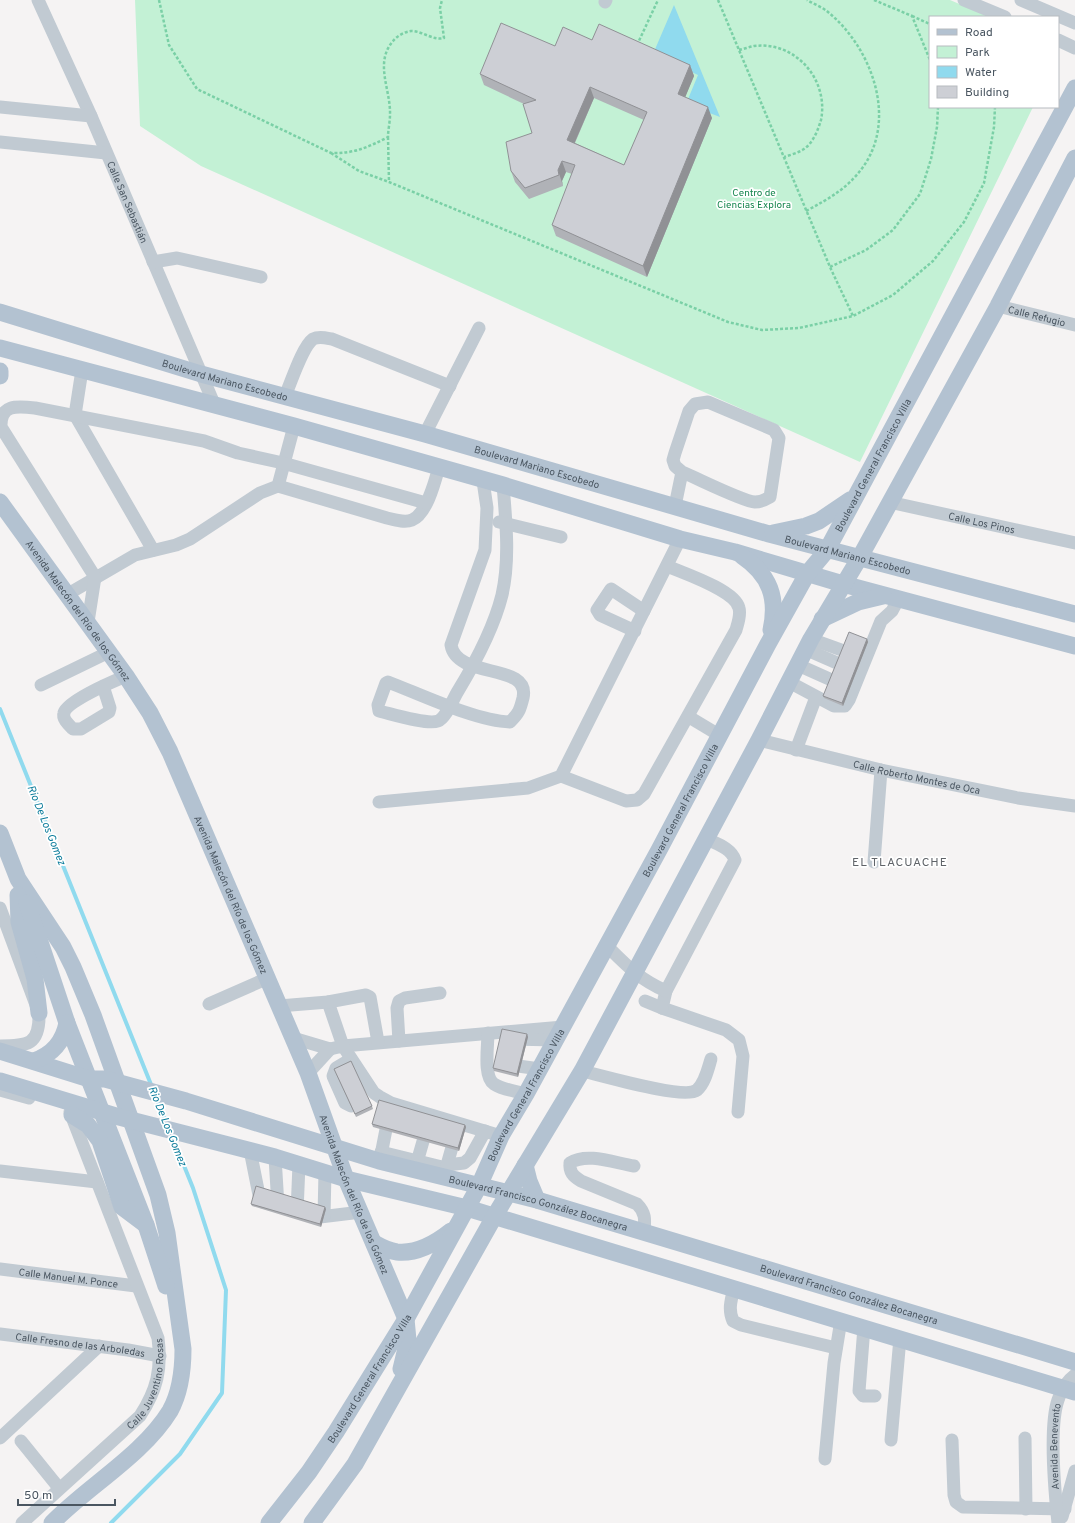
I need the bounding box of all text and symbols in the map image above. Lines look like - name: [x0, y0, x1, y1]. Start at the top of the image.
- legend: [929, 16, 1059, 108]
- text: Road: [965, 25, 993, 41]
- text: Park: [965, 45, 990, 61]
- text: Water: [965, 65, 997, 81]
- text: Building: [965, 85, 1009, 101]
- street label: Calle San Sebastián: [103, 160, 150, 246]
- park label: Centro de Ciencias Explora: [717, 187, 791, 212]
- street label: Calle Refugio: [1006, 304, 1067, 330]
- street label: Boulevard Mariano Escobedo: [160, 357, 289, 405]
- street label: Boulevard General Francisco Villa: [833, 397, 915, 535]
- street label: Boulevard Mariano Escobedo: [472, 444, 601, 493]
- street label: Calle Los Pinos: [947, 510, 1016, 538]
- street label: Boulevard Mariano Escobedo: [783, 533, 912, 579]
- street label: Avenida Malecón del Río de los Gómez: [22, 538, 133, 684]
- street label: Boulevard General Francisco Villa: [640, 742, 722, 880]
- street label: Calle Roberto Montes de Oca: [851, 758, 981, 798]
- water label: Rio De Los Gomez: [24, 783, 69, 868]
- street label: Avenida Malecón del Río de los Gómez: [190, 814, 270, 976]
- district label: EL TLACUACHE: [852, 855, 948, 871]
- street label: Boulevard General Francisco Villa: [486, 1027, 568, 1164]
- water label: Rio De Los Gomez: [145, 1084, 190, 1169]
- street label: Avenida Malecón del Río de los Gómez: [315, 1113, 391, 1277]
- street label: Boulevard Francisco González Bocanegra: [447, 1173, 629, 1235]
- street label: Boulevard Francisco González Bocanegra: [758, 1263, 939, 1328]
- street label: Calle Manuel M. Ponce: [18, 1266, 119, 1292]
- street label: Boulevard General Francisco Villa: [325, 1312, 415, 1446]
- street label: Calle Fresno de las Arboledas: [15, 1331, 146, 1361]
- street label: Calle Juventino Rosas: [124, 1337, 167, 1433]
- street label: Avenida Benevento: [1048, 1402, 1065, 1490]
- scale bar: [18, 1481, 115, 1507]
- text: 50 m: [24, 1488, 52, 1504]

